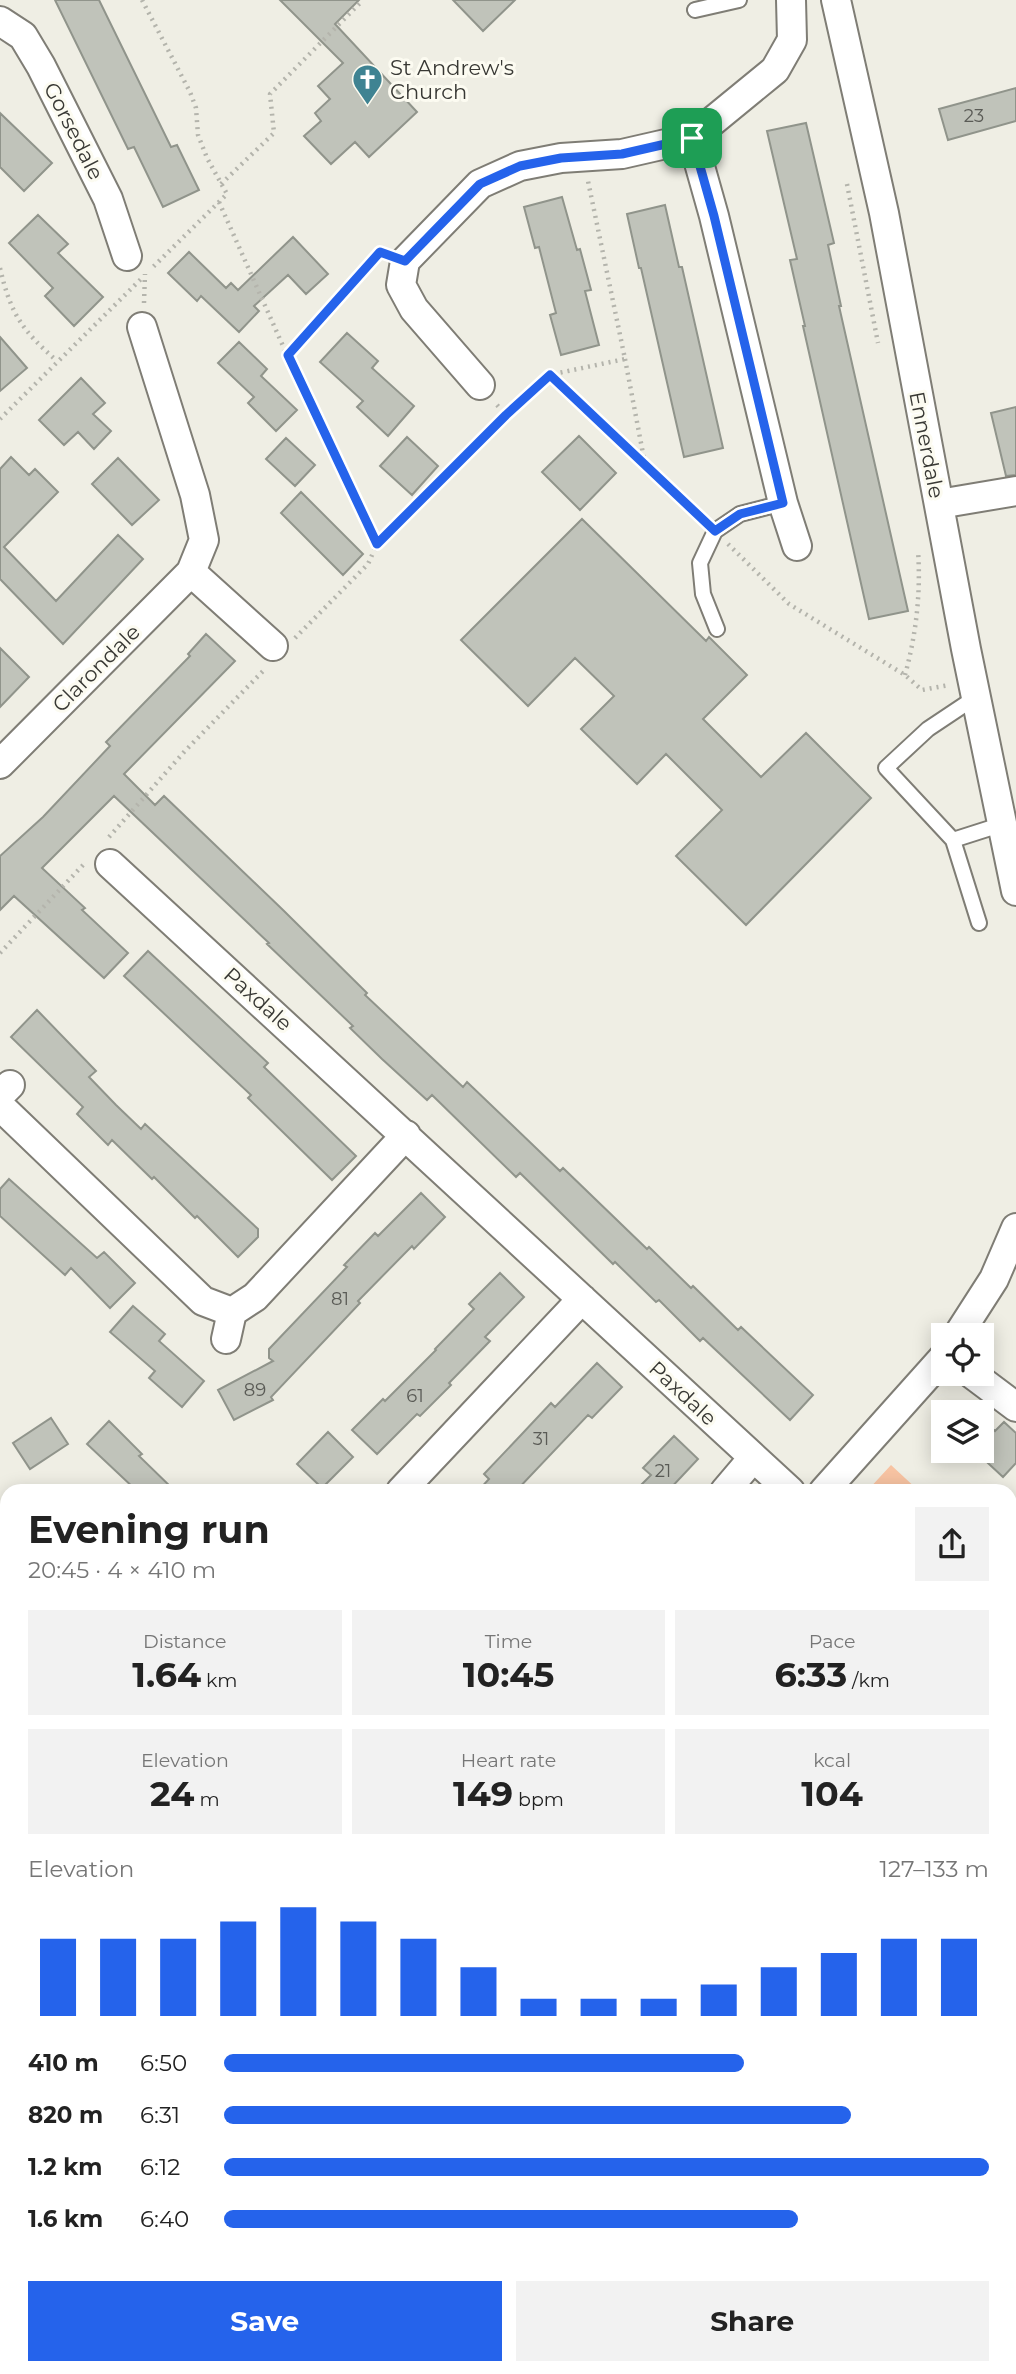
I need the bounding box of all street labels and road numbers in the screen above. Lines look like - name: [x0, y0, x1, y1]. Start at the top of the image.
- street label: Gorsedale: [39, 78, 109, 184]
- street label: Ennerdale: [904, 389, 950, 501]
- street label: Clarondale: [47, 619, 145, 717]
- street label: Paxdale: [219, 962, 297, 1036]
- street label: Paxdale: [644, 1356, 722, 1430]

